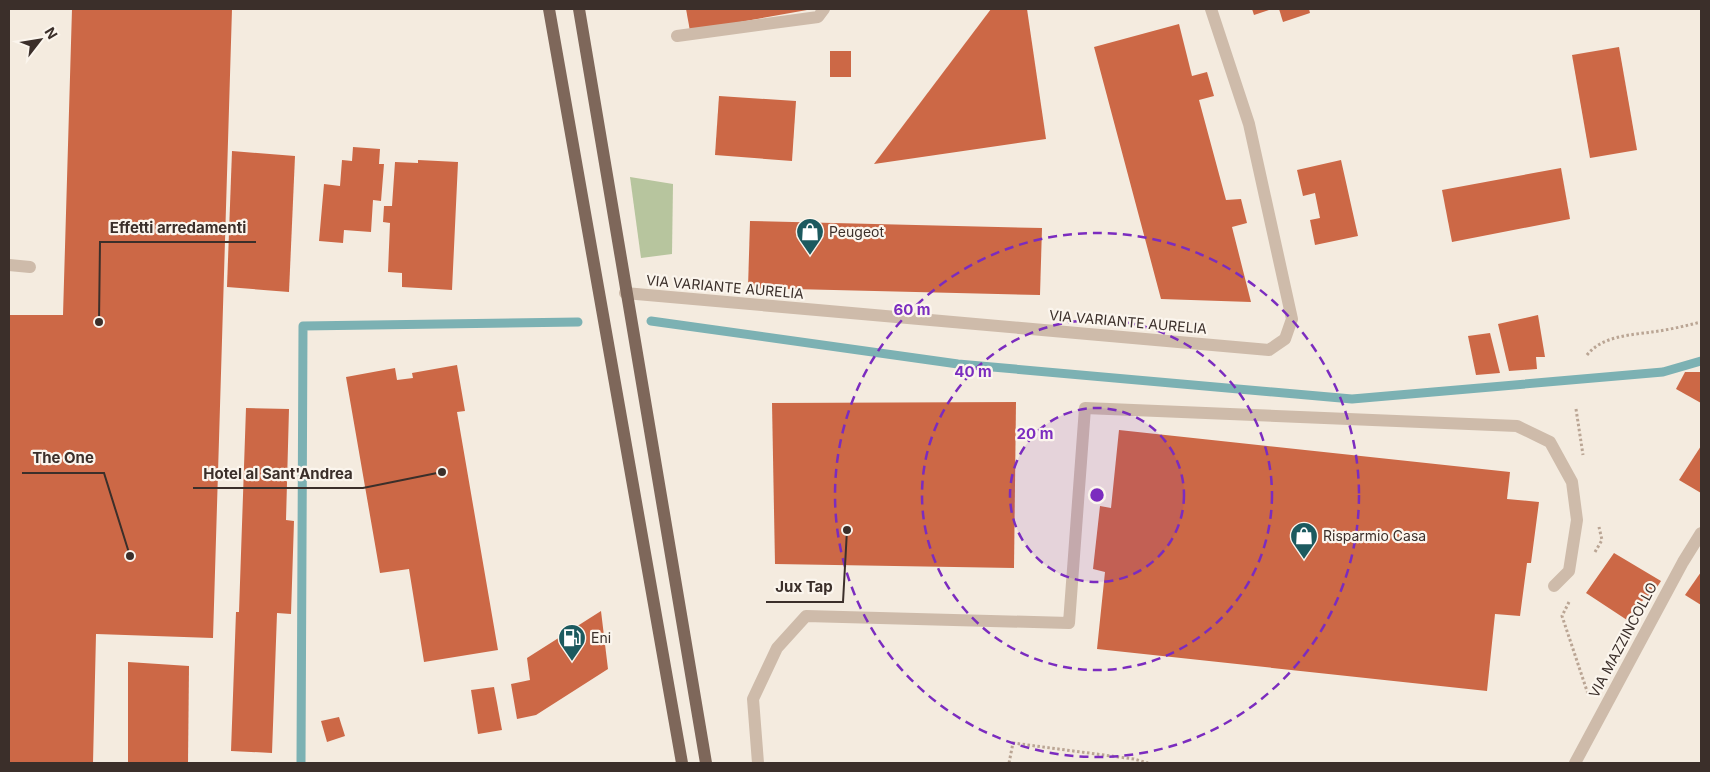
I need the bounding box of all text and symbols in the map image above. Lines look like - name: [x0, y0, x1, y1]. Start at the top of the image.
- north arrow: [15, 15, 65, 65]
- text: N: [42, 24, 62, 42]
- callout: Effetti arredamenti: [100, 212, 256, 242]
- shop icon: Peugeot: [795, 217, 825, 256]
- text: Effetti arredamenti: [110, 218, 246, 237]
- place label: Peugeot: [829, 223, 884, 240]
- street label: VIA VARIANTE AURELIA: [645, 271, 805, 302]
- text: 60 m: [893, 300, 931, 319]
- street label: VIA VARIANTE AURELIA: [1048, 306, 1208, 337]
- text: 40 m: [954, 362, 992, 381]
- text: 20 m: [1017, 424, 1053, 443]
- callout: The One: [22, 443, 104, 473]
- text: The One: [32, 448, 94, 467]
- callout: Hotel al Sant'Andrea: [193, 458, 363, 488]
- text: Hotel al Sant'Andrea: [203, 464, 353, 483]
- centre of rings: [1088, 486, 1106, 504]
- shop icon: Risparmio Casa: [1289, 521, 1319, 560]
- place label: Risparmio Casa: [1323, 527, 1426, 544]
- callout: Jux Tap: [766, 572, 843, 602]
- text: Jux Tap: [775, 577, 833, 596]
- street label: VIA MAZZINCOLLO: [1585, 579, 1660, 700]
- fuel station icon: Eni: [557, 623, 587, 662]
- place label: Eni: [591, 629, 611, 646]

